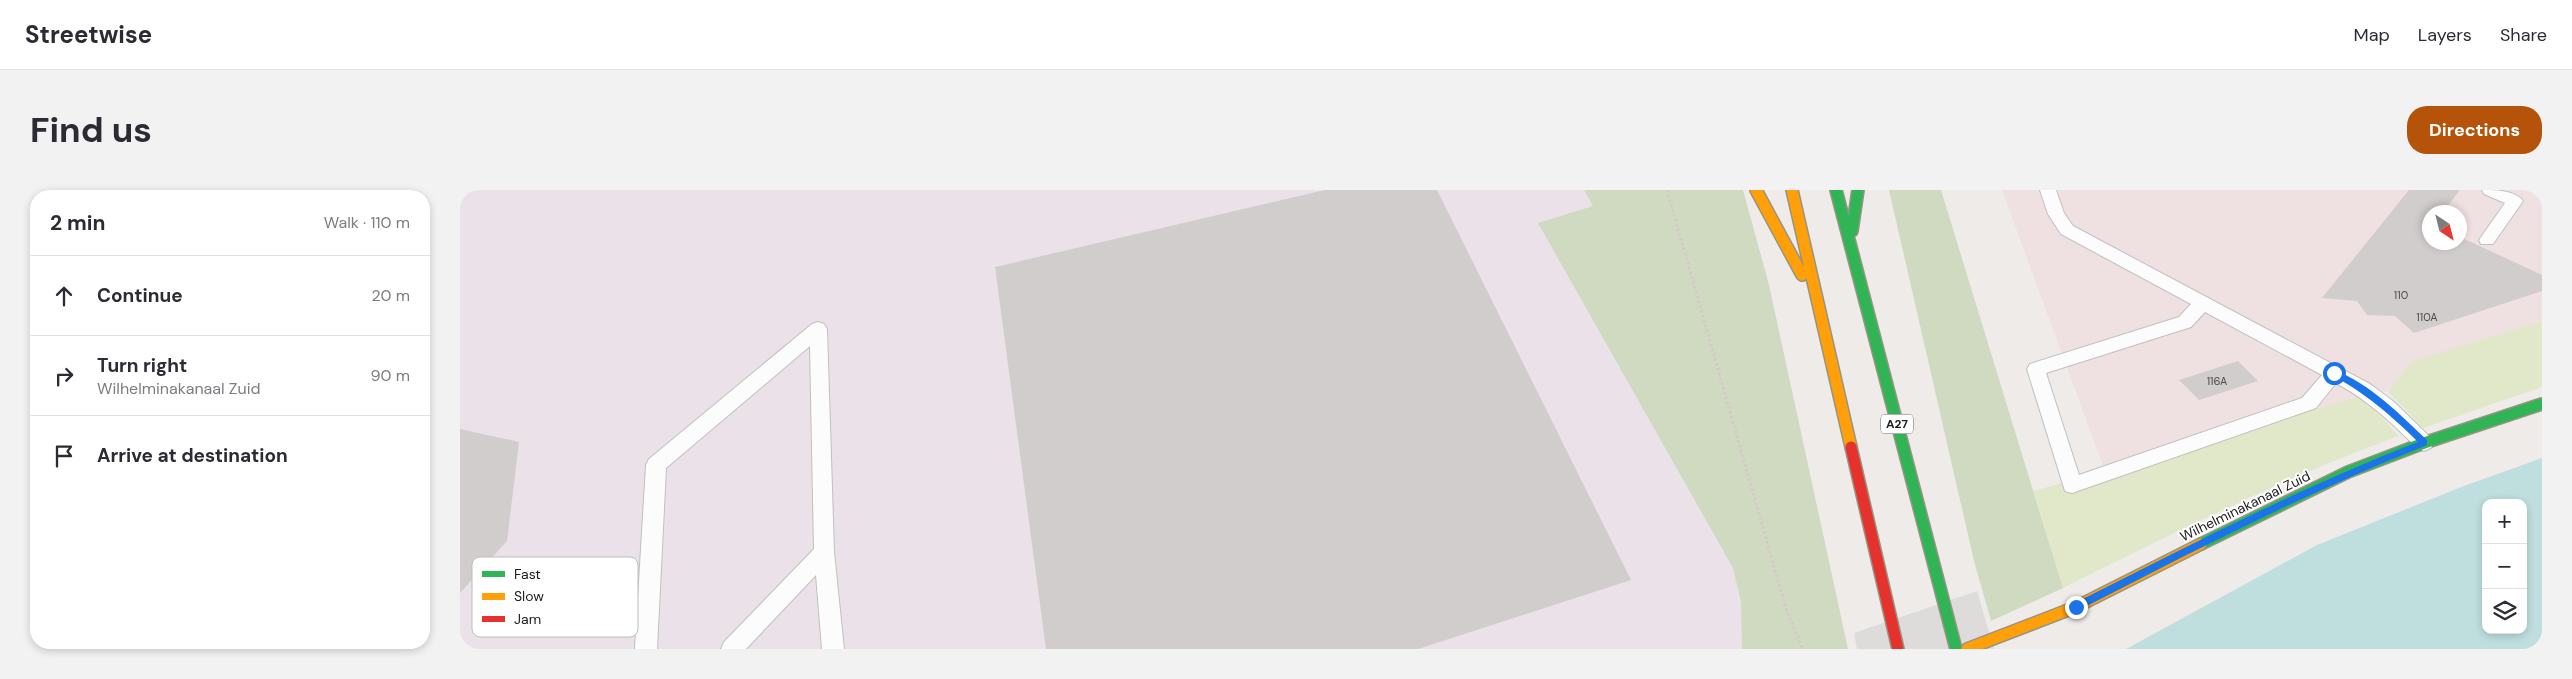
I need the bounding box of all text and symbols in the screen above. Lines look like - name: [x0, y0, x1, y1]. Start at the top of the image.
- text: Streetwise: [25, 19, 152, 50]
- text: Map: [2354, 23, 2390, 47]
- text: Layers: [2418, 23, 2472, 47]
- text: Share: [2500, 23, 2547, 47]
- button: Directions: [2407, 106, 2542, 154]
- text: Find us: [30, 107, 152, 153]
- north arrow: [2422, 205, 2467, 250]
- text: 2 min: [50, 209, 106, 237]
- text: Walk · 110 m: [324, 212, 410, 233]
- icon: ahead: [50, 282, 78, 310]
- text: Continue: [97, 283, 183, 308]
- text: 20 m: [371, 285, 410, 306]
- house number: 110: [2394, 288, 2408, 302]
- house number: 110A: [2416, 310, 2438, 324]
- text: Turn right: [97, 353, 187, 378]
- icon: right: [50, 362, 78, 390]
- route start: [2323, 362, 2346, 385]
- text: 90 m: [370, 365, 410, 386]
- house number: 116A: [2207, 374, 2227, 388]
- text: Wilhelminakanaal Zuid: [97, 378, 261, 399]
- road number: A27: [1881, 414, 1913, 433]
- icon: arrive: [50, 442, 78, 470]
- text: Arrive at destination: [97, 443, 288, 468]
- street label: Wilhelminakanaal Zuid: [2177, 467, 2313, 545]
- map controls: [2482, 499, 2527, 634]
- button: +: [2482, 499, 2527, 544]
- button: −: [2482, 544, 2527, 589]
- legend: [472, 557, 638, 637]
- text: Fast: [514, 565, 541, 583]
- text: Slow: [514, 587, 544, 605]
- button: layers: [2482, 589, 2527, 634]
- route end: [2065, 596, 2088, 619]
- text: Jam: [514, 610, 541, 628]

